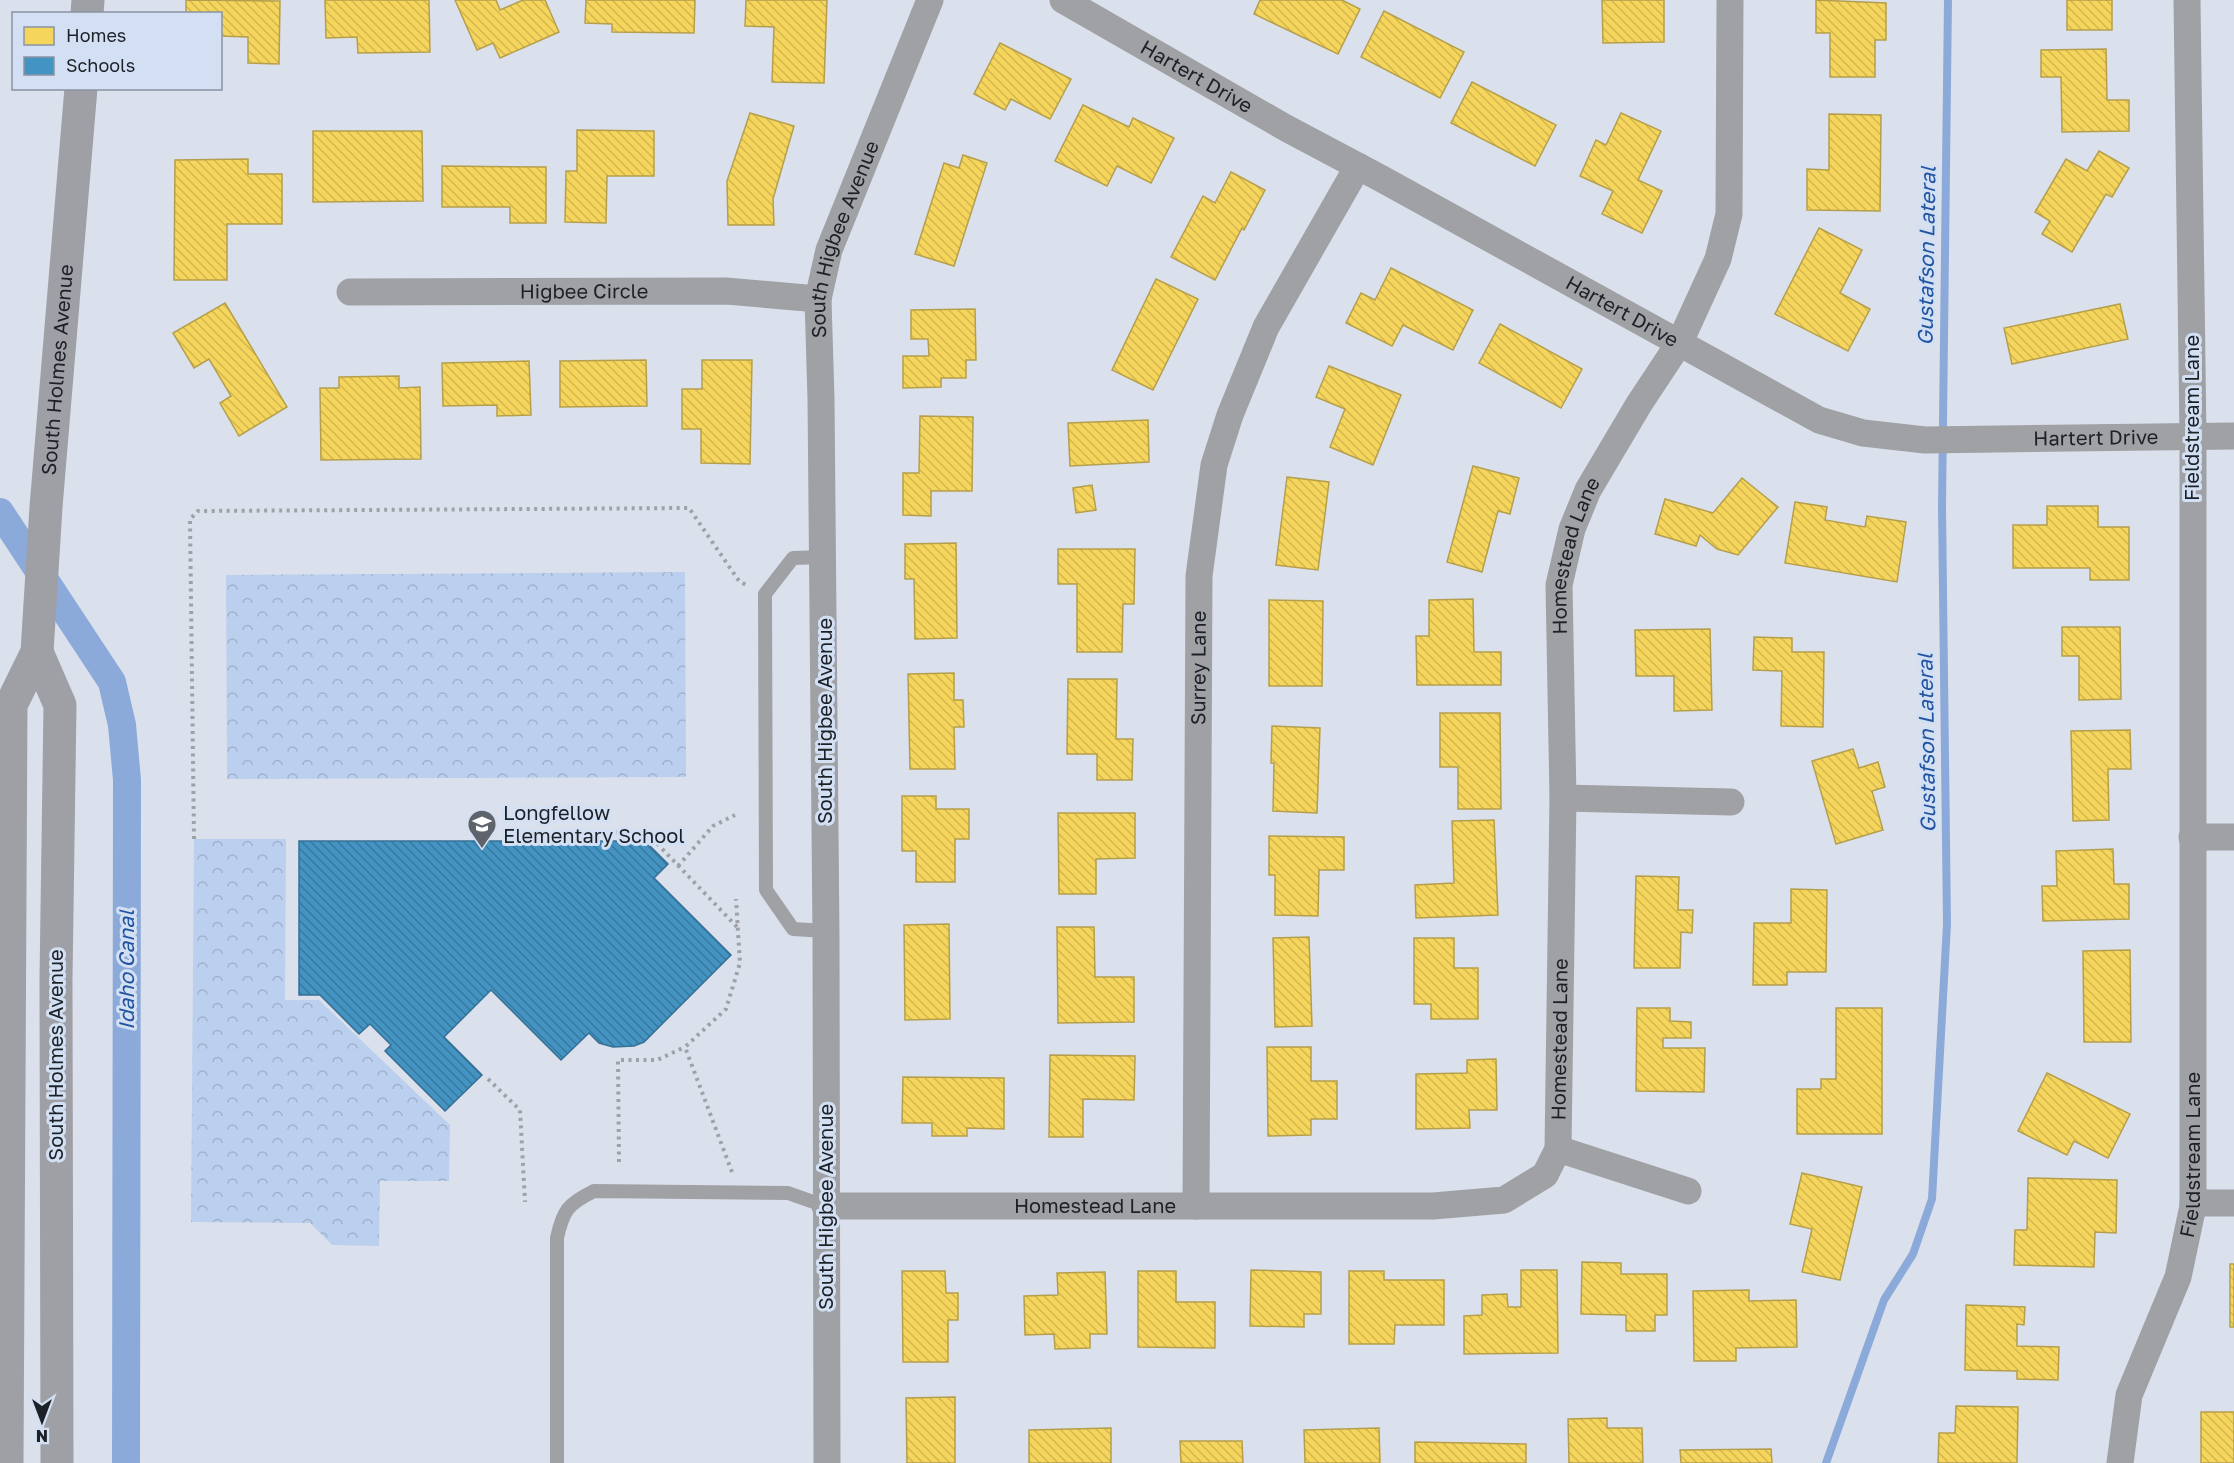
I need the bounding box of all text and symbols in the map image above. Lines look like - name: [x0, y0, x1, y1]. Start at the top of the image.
- legend: [12, 12, 222, 90]
- text: Homes: [66, 24, 126, 46]
- street label: Hartert Drive: [1137, 34, 1257, 117]
- text: Schools: [66, 54, 135, 76]
- street label: South Higbee Avenue: [805, 137, 883, 339]
- water label: Gustafson Lateral: [1911, 165, 1941, 346]
- street label: South Holmes Avenue: [36, 263, 77, 476]
- street label: Hartert Drive: [1562, 270, 1683, 351]
- street label: Higbee Circle: [520, 278, 648, 303]
- street label: Fieldstream Lane: [2179, 335, 2203, 501]
- street label: Hartert Drive: [2033, 424, 2159, 450]
- street label: Homestead Lane: [1545, 472, 1604, 635]
- street label: Surrey Lane: [1185, 611, 1210, 725]
- street label: South Higbee Avenue: [812, 618, 836, 824]
- water label: Gustafson Lateral: [1911, 652, 1941, 833]
- place label: Longfellow Elementary School: [503, 800, 685, 847]
- school or university icon: Longfellow Elementary School: [466, 808, 498, 850]
- water label: Idaho Canal: [113, 909, 139, 1030]
- street label: South Holmes Avenue: [43, 949, 67, 1161]
- street label: Homestead Lane: [1545, 958, 1572, 1121]
- street label: Fieldstream Lane: [2174, 1072, 2204, 1240]
- street label: South Higbee Avenue: [813, 1104, 837, 1310]
- street label: Homestead Lane: [1014, 1193, 1176, 1217]
- north arrow: [12, 1391, 72, 1451]
- text: N: [36, 1426, 48, 1446]

